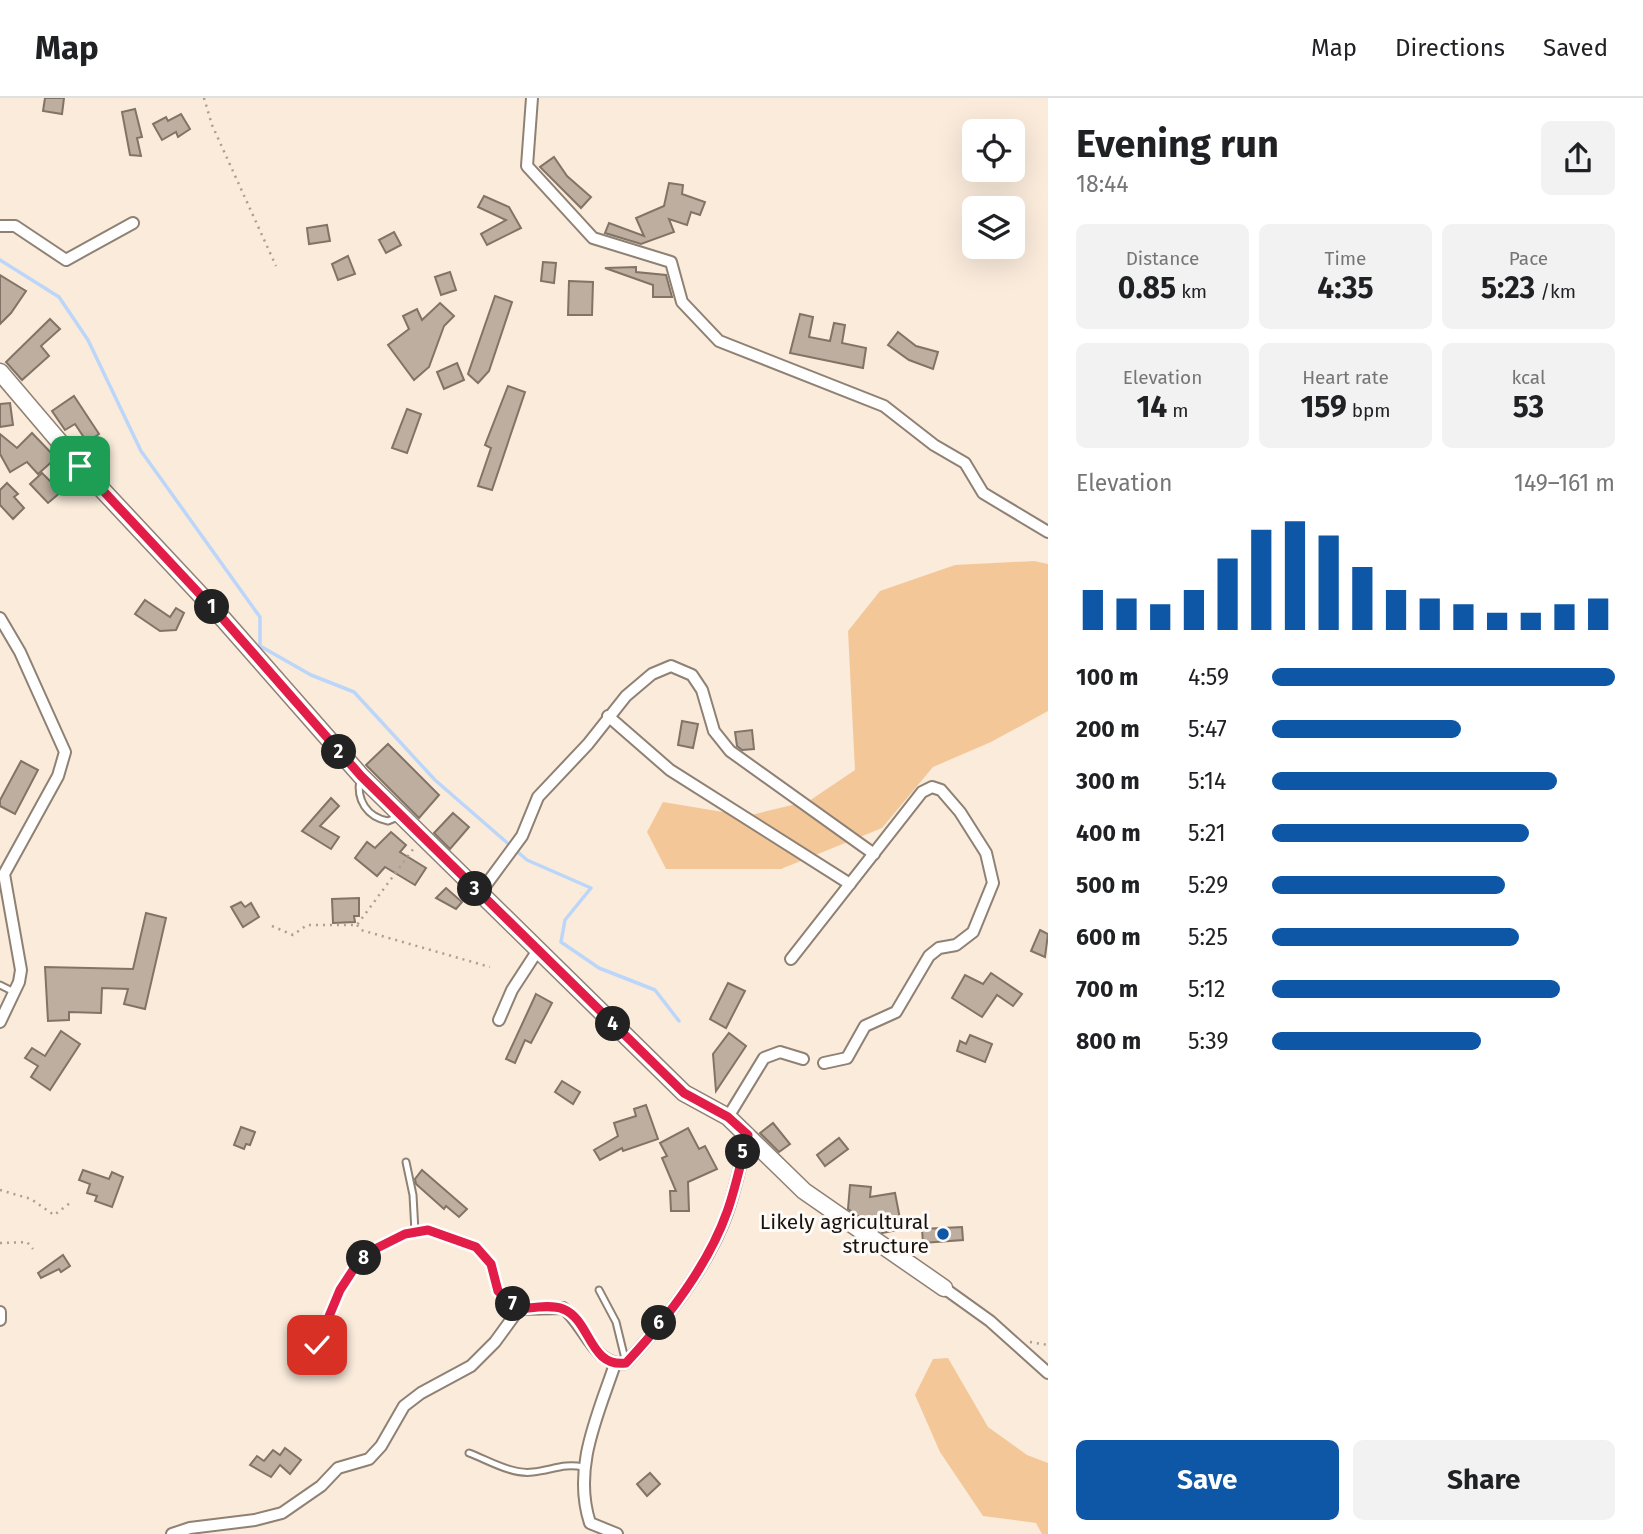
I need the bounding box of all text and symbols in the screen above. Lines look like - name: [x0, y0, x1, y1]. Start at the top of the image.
- text: Map: [35, 28, 99, 68]
- text: Map: [1311, 34, 1357, 62]
- text: Directions: [1395, 34, 1505, 62]
- text: Saved: [1543, 34, 1608, 62]
- map controls: [962, 119, 1025, 259]
- button: locate: [962, 119, 1025, 182]
- text: Evening run: [1076, 121, 1279, 167]
- button: share: [1541, 121, 1615, 195]
- text: 18:44: [1076, 170, 1129, 198]
- button: layers: [962, 196, 1025, 259]
- text: Distance: [1126, 247, 1199, 270]
- text: Time: [1325, 247, 1366, 270]
- text: Pace: [1509, 247, 1548, 270]
- text: 0.85: [1118, 270, 1176, 306]
- text: 4:35: [1317, 270, 1374, 306]
- text: 5:23: [1481, 270, 1535, 306]
- text: km: [1176, 280, 1207, 303]
- text: /km: [1535, 280, 1576, 303]
- text: Elevation: [1123, 366, 1202, 389]
- text: Heart rate: [1302, 366, 1389, 389]
- text: kcal: [1511, 366, 1546, 389]
- text: 14: [1136, 389, 1167, 425]
- text: 159: [1300, 389, 1347, 425]
- text: 53: [1513, 389, 1544, 425]
- text: m: [1167, 399, 1189, 422]
- text: bpm: [1347, 399, 1391, 422]
- pin: [50, 436, 110, 496]
- icon: arrive: [61, 447, 99, 485]
- text: Elevation: [1076, 469, 1172, 497]
- text: 149–161 m: [1514, 469, 1615, 497]
- pin: 1: [194, 589, 230, 624]
- text: 1: [207, 595, 216, 618]
- text: 100 m: [1076, 663, 1138, 691]
- text: 4:59: [1188, 663, 1229, 691]
- text: 200 m: [1076, 715, 1140, 743]
- text: 5:47: [1188, 715, 1227, 743]
- pin: 2: [322, 734, 356, 770]
- text: 2: [334, 740, 343, 763]
- text: 300 m: [1076, 767, 1140, 795]
- text: 5:14: [1188, 767, 1226, 795]
- text: 400 m: [1076, 819, 1141, 847]
- text: 5:21: [1188, 819, 1226, 847]
- text: 500 m: [1076, 871, 1140, 899]
- text: 5:29: [1188, 871, 1228, 899]
- pin: 3: [458, 872, 492, 906]
- text: 3: [470, 877, 479, 900]
- text: 600 m: [1076, 923, 1141, 951]
- text: 5:25: [1188, 923, 1228, 951]
- text: 700 m: [1076, 975, 1138, 1003]
- text: 5:12: [1188, 975, 1225, 1003]
- pin: 4: [596, 1006, 630, 1042]
- text: 4: [607, 1012, 618, 1035]
- text: 800 m: [1076, 1027, 1141, 1055]
- text: 5:39: [1188, 1027, 1229, 1055]
- pin: 5: [726, 1134, 760, 1170]
- text: 5: [737, 1140, 748, 1163]
- place label: Likely agricultural structure: [760, 1209, 929, 1259]
- marker: Likely agricultural structure: [935, 1226, 951, 1242]
- pin: 8: [346, 1240, 382, 1276]
- text: 8: [358, 1246, 369, 1269]
- pin: 7: [496, 1286, 530, 1322]
- text: 7: [508, 1292, 517, 1315]
- pin: 6: [642, 1306, 676, 1340]
- text: 6: [653, 1311, 664, 1334]
- pin: [287, 1315, 347, 1375]
- icon: check: [298, 1326, 336, 1364]
- button: Save: [1076, 1440, 1339, 1520]
- button: Share: [1353, 1440, 1615, 1520]

